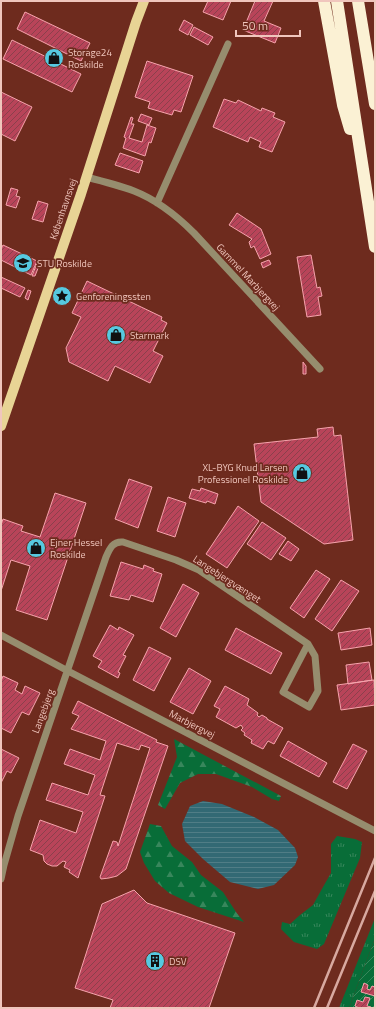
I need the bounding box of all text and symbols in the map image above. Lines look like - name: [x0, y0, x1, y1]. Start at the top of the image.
- scale bar: [236, 12, 300, 38]
- text: 50 m: [242, 16, 268, 35]
- place label: Storage24 Roskilde: [68, 45, 112, 72]
- shop icon: Storage24 Roskilde: [43, 47, 65, 69]
- street label: Københavnsvej: [46, 177, 80, 241]
- street label: Gammel Marbjergvej: [213, 240, 283, 314]
- school or university icon: STU Roskilde: [12, 252, 34, 274]
- place label: STU Roskilde: [37, 256, 92, 271]
- place icon: Genforeningssten: [51, 285, 73, 307]
- place label: Genforeningssten: [76, 289, 151, 304]
- shop icon: Starmark: [105, 324, 127, 346]
- place label: Starmark: [130, 328, 169, 343]
- place label: XL-BYG Knud Larsen Professionel Roskilde: [198, 460, 288, 487]
- shop icon: XL-BYG Knud Larsen Professionel Roskilde: [291, 462, 313, 484]
- place label: Ejner Hessel Roskilde: [50, 535, 102, 562]
- shop icon: Ejner Hessel Roskilde: [25, 537, 47, 559]
- street label: Langebjergvænget: [190, 551, 264, 607]
- street label: Langebjerg: [28, 687, 58, 735]
- street label: Marbjergvej: [166, 706, 218, 742]
- building icon: DSV: [144, 950, 166, 972]
- place label: DSV: [169, 954, 187, 969]

